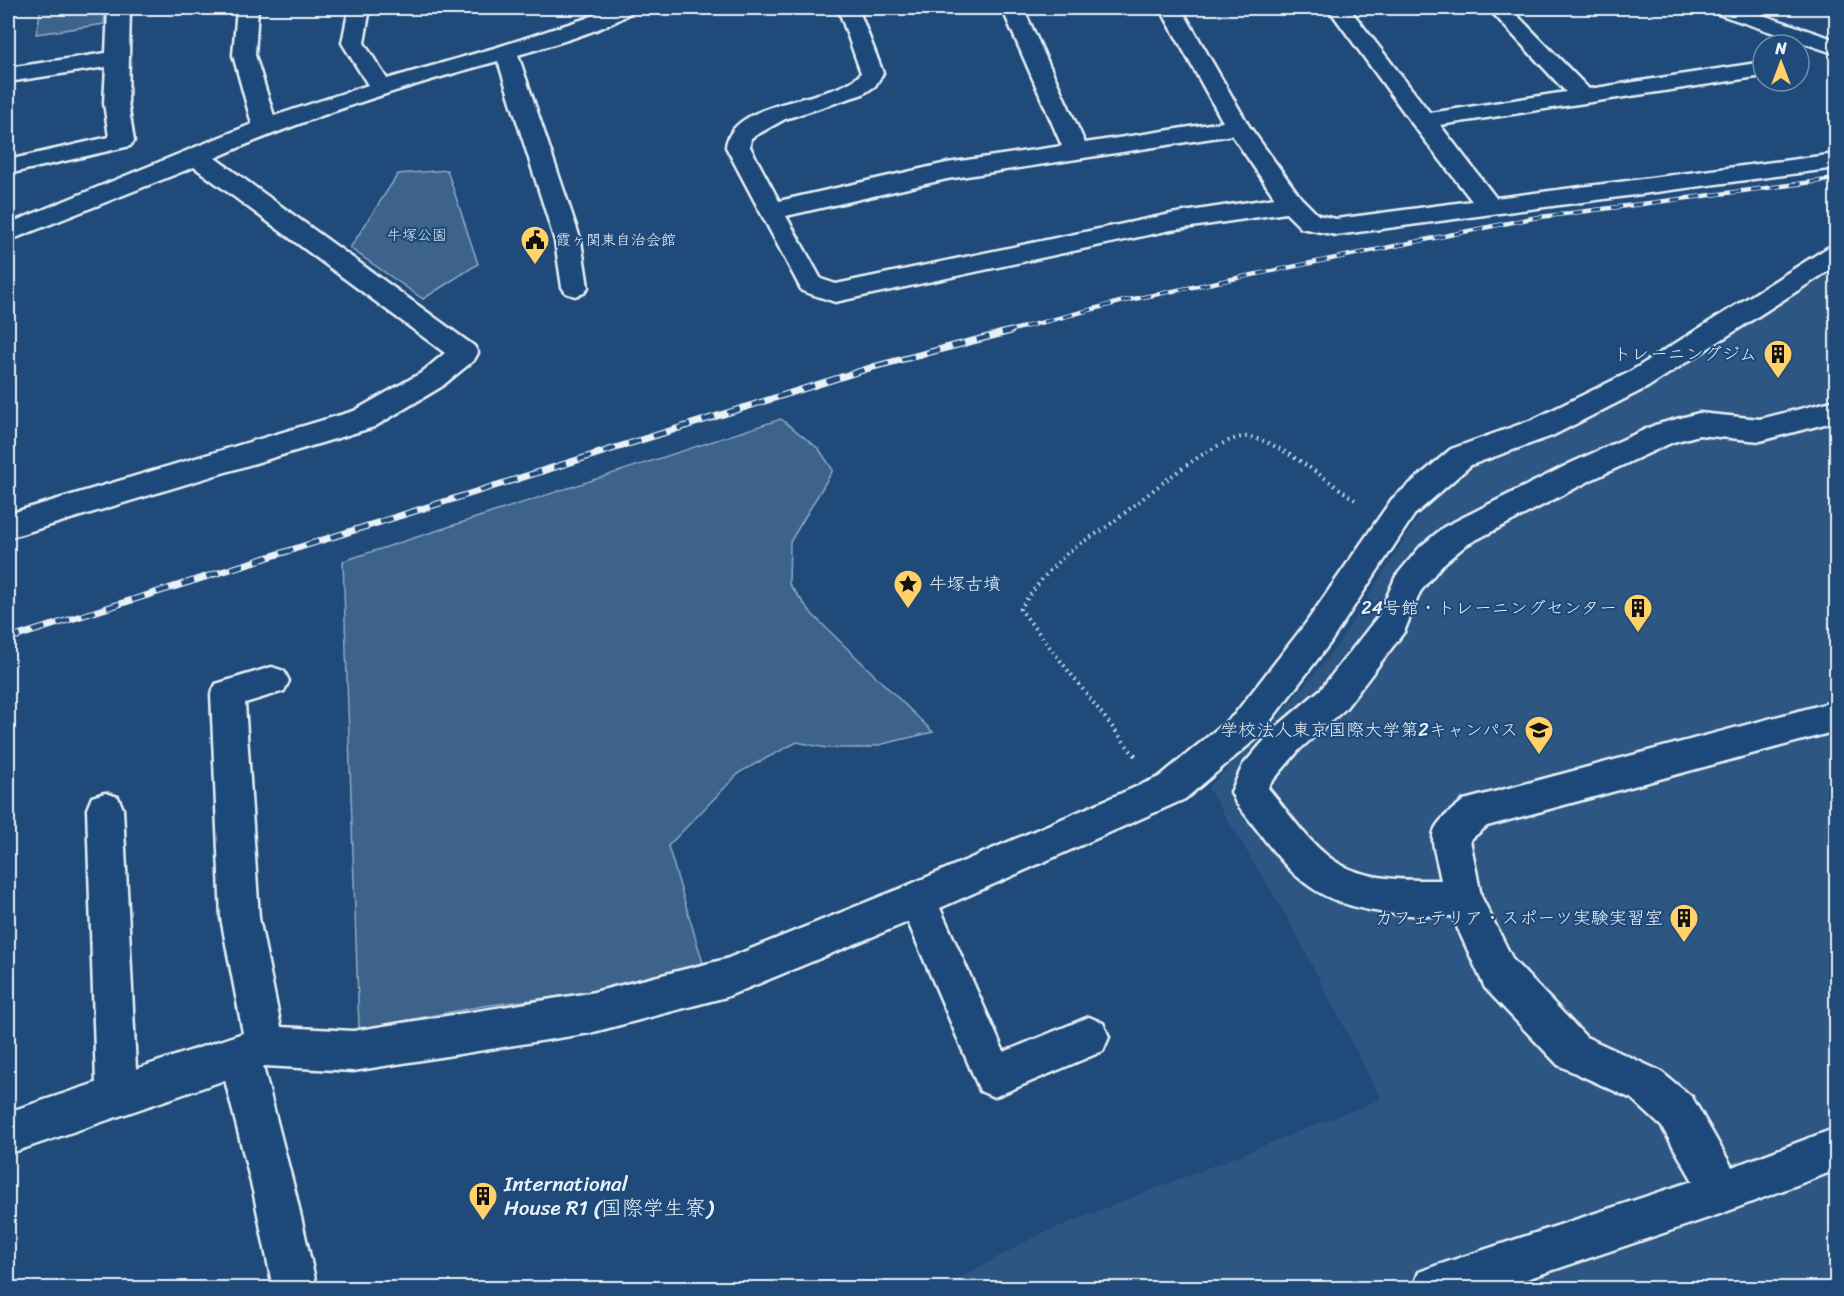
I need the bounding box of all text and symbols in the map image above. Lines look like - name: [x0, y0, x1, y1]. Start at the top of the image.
- north arrow: [1751, 33, 1811, 93]
- text: N: [1774, 34, 1787, 63]
- park label: 牛塚公園: [387, 222, 447, 248]
- public building icon: 霞ヶ関東自治会館: [519, 224, 551, 266]
- place label: 霞ヶ関東自治会館: [556, 227, 676, 253]
- place label: トレーニングジム: [1613, 338, 1757, 370]
- building icon: トレーニングジム: [1762, 338, 1794, 380]
- place icon: 牛塚古墳: [892, 568, 924, 610]
- place label: 牛塚古墳: [929, 568, 1001, 600]
- place label: 24号館・トレーニングセンター: [1361, 592, 1617, 624]
- building icon: 24号館・トレーニングセンター: [1622, 592, 1654, 634]
- place label: 学校法人東京国際大学第2キャンパス: [1220, 714, 1518, 746]
- school or university icon: 学校法人東京国際大学第2キャンパス: [1523, 714, 1555, 756]
- place label: カフェテリア・スポーツ実験実習室: [1375, 902, 1663, 934]
- building icon: カフェテリア・スポーツ実験実習室: [1668, 902, 1700, 944]
- place label: International House R1 (国際学生寮): [503, 1165, 715, 1227]
- building icon: International House R1 (国際学生寮): [467, 1180, 499, 1222]

